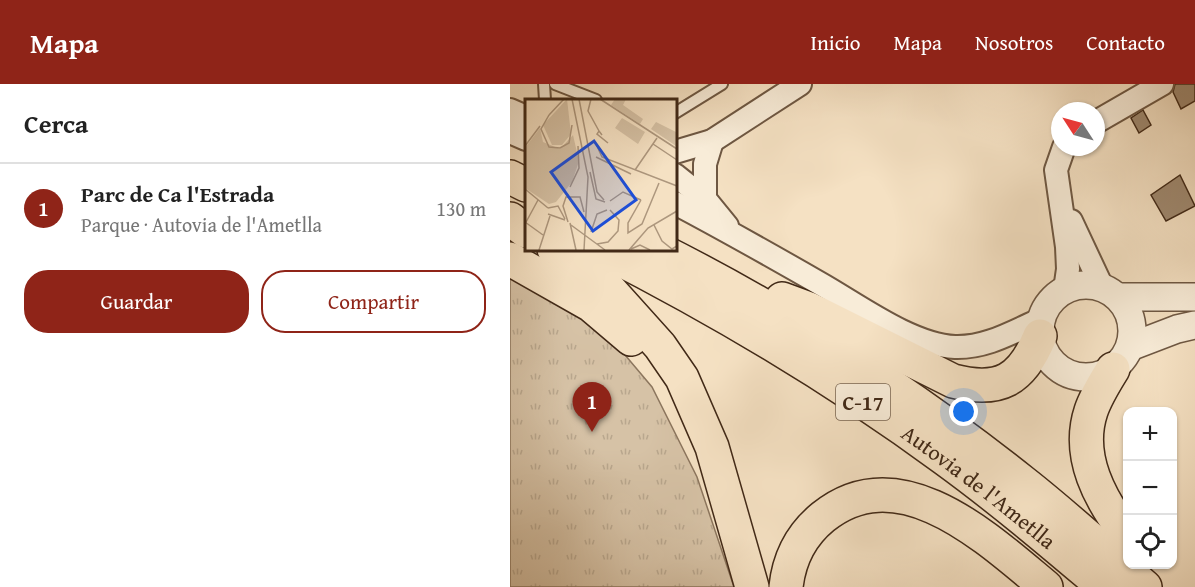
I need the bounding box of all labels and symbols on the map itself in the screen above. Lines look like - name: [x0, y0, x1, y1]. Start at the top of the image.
- inset map: [525, 99, 676, 250]
- north arrow: [1051, 102, 1105, 156]
- pin: 1: [572, 382, 611, 432]
- road number: C-17: [836, 384, 890, 420]
- your location: [949, 397, 978, 426]
- street label: Autovia de l'Ametlla: [895, 417, 1064, 557]

